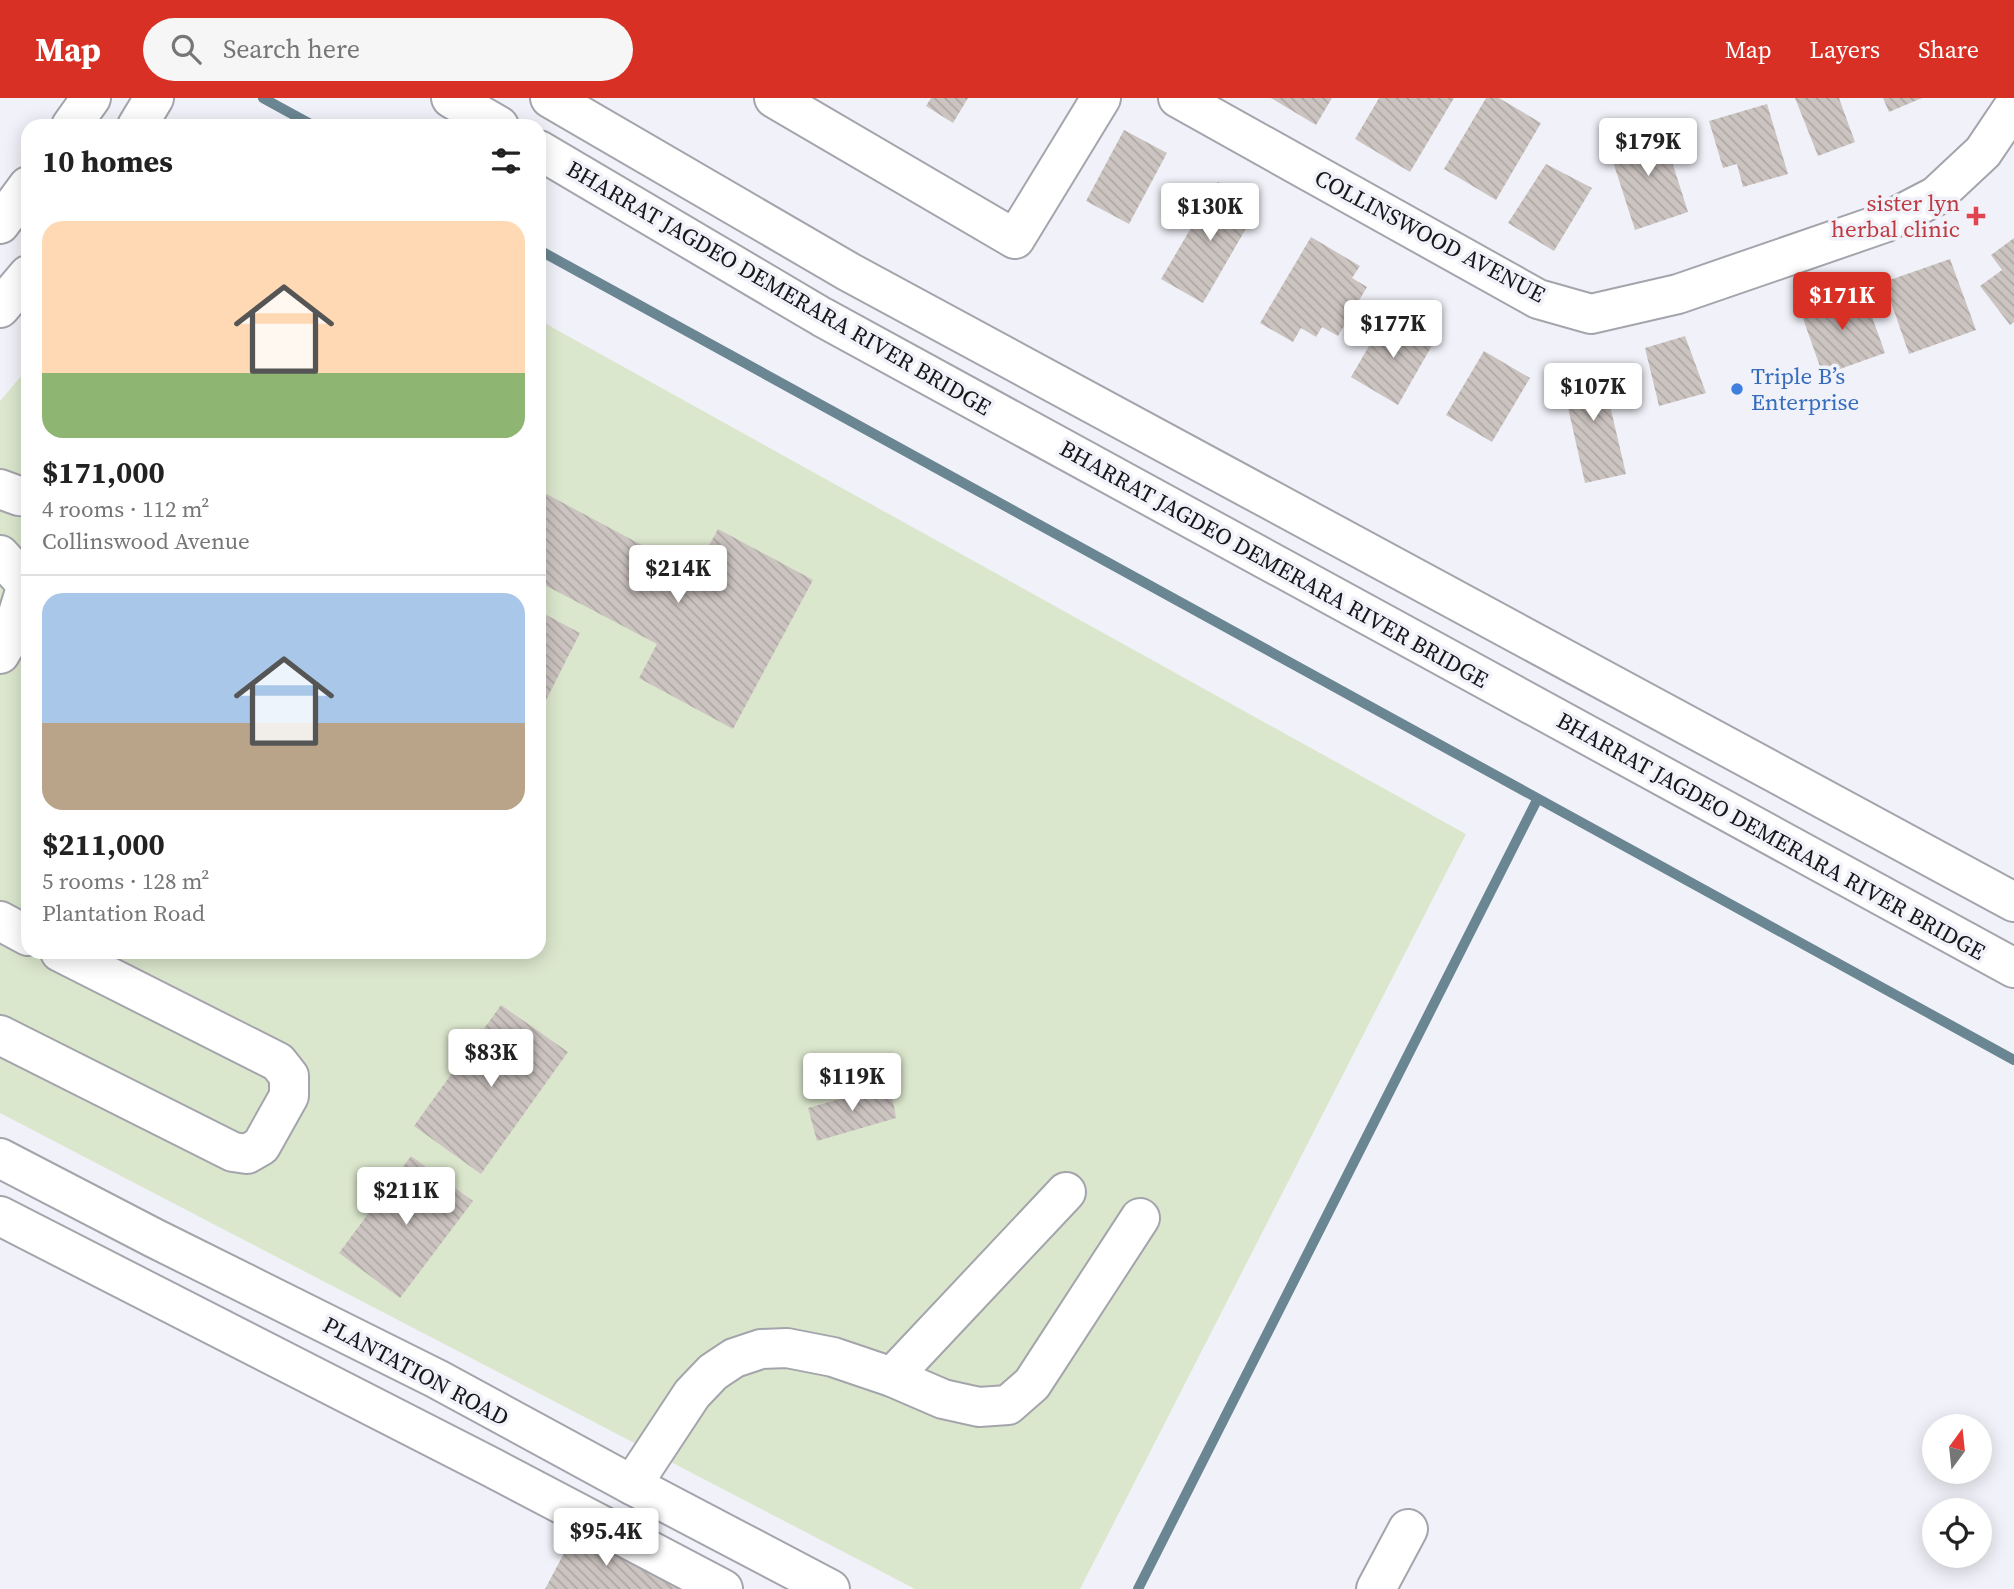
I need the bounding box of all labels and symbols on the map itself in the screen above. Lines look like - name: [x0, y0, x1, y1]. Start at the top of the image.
- pin: $179K: [1599, 118, 1697, 178]
- street label: BHARRAT JAGDEO DEMERARA RIVER BRIDGE: [561, 153, 997, 423]
- street label: COLLINSWOOD AVENUE: [1309, 162, 1551, 310]
- pin: $130K: [1161, 184, 1259, 243]
- place label: sister lyn herbal clinic: [1831, 187, 1960, 245]
- marker: sister lyn herbal clinic: [1966, 206, 1986, 226]
- pin: $171K: [1793, 272, 1891, 332]
- pin: $177K: [1344, 300, 1442, 360]
- place label: Triple B’s Enterprise: [1751, 360, 1859, 418]
- pin: $107K: [1544, 364, 1642, 423]
- marker: Triple B’s Enterprise: [1729, 381, 1745, 397]
- street label: BHARRAT JAGDEO DEMERARA RIVER BRIDGE: [1054, 432, 1494, 696]
- pin: $214K: [629, 546, 727, 605]
- street label: BHARRAT JAGDEO DEMERARA RIVER BRIDGE: [1551, 704, 1991, 968]
- pin: $83K: [450, 1030, 532, 1089]
- pin: $119K: [803, 1054, 901, 1113]
- pin: $211K: [357, 1168, 455, 1227]
- street label: PLANTATION ROAD: [317, 1308, 515, 1434]
- north arrow: [1922, 1414, 1992, 1484]
- pin: $95.4K: [549, 1508, 663, 1568]

